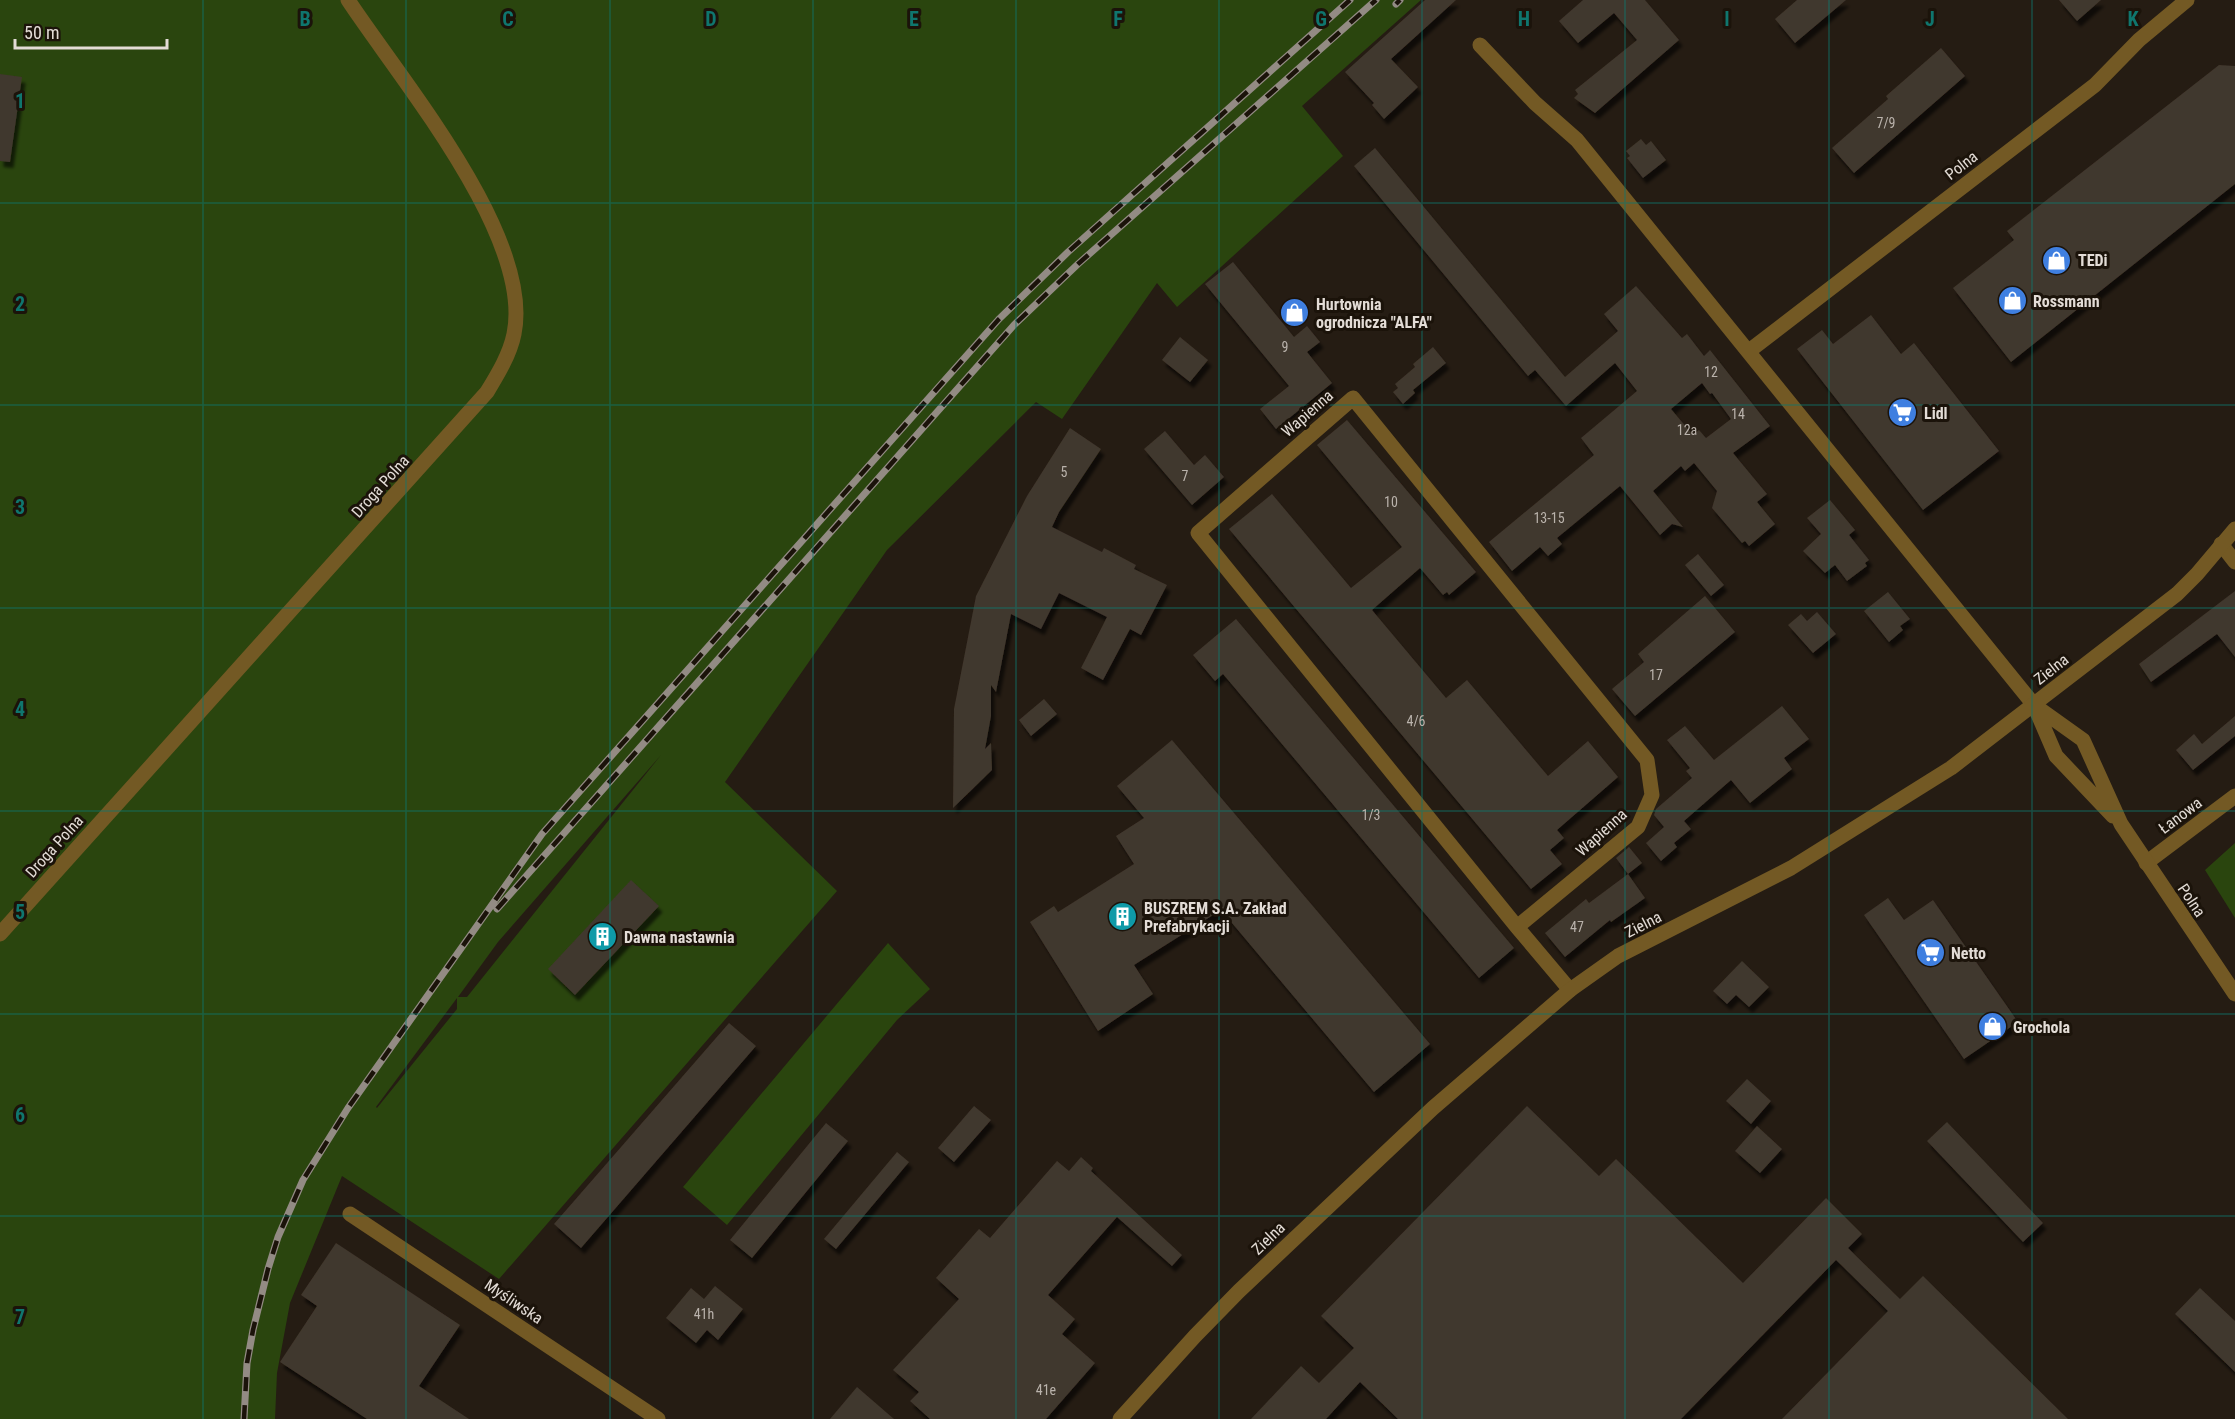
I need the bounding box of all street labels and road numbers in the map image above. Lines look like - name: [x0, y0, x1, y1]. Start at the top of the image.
- street label: Polna: [1941, 147, 1981, 184]
- street label: Wapienna: [1278, 386, 1337, 441]
- street label: Droga Polna: [348, 451, 413, 521]
- street label: Zielna: [2030, 650, 2072, 689]
- street label: Łanowa: [2155, 793, 2206, 838]
- street label: Wapienna: [1572, 805, 1631, 860]
- street label: Droga Polna: [22, 811, 87, 881]
- street label: Polna: [2174, 880, 2209, 920]
- street label: Zielna: [1622, 907, 1665, 942]
- street label: Zielna: [1248, 1218, 1289, 1259]
- street label: Myśliwska: [481, 1275, 546, 1328]

